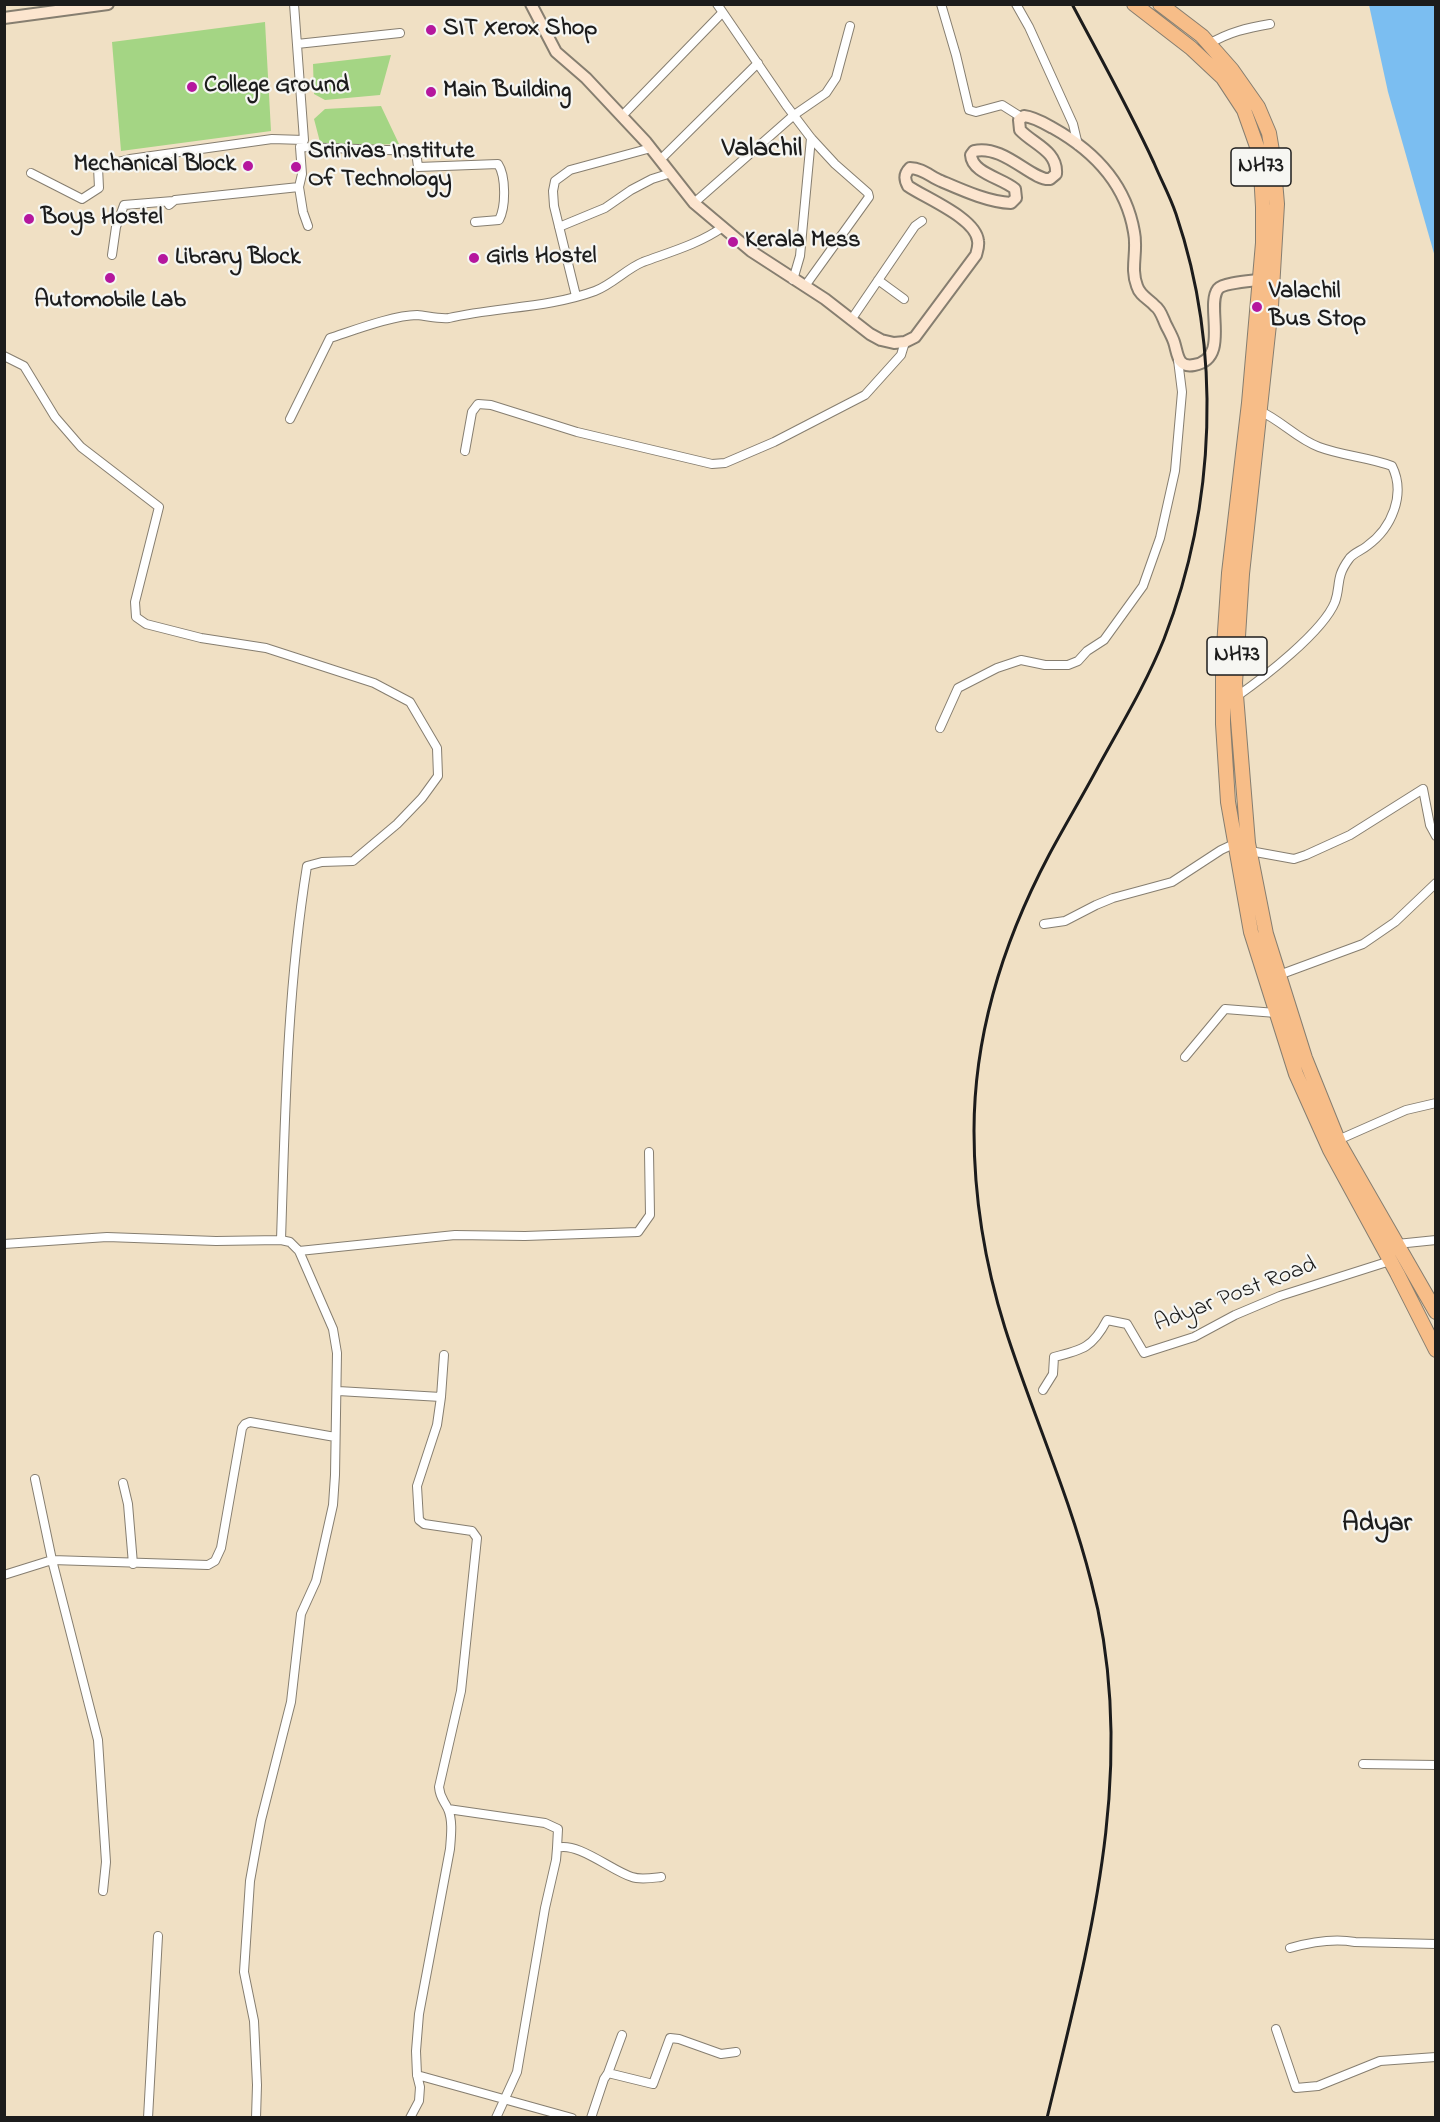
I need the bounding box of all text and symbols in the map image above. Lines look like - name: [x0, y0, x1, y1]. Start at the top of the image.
- place label: SIT Xerox Shop: [443, 16, 597, 44]
- marker: SIT Xerox Shop: [424, 23, 438, 37]
- place label: College Ground: [204, 73, 349, 101]
- place label: Main Building: [443, 78, 571, 106]
- marker: College Ground: [185, 80, 199, 94]
- marker: Main Building: [424, 85, 438, 99]
- district label: Valachil: [722, 135, 802, 167]
- place label: Srinivas Institute Of Technology: [308, 139, 474, 195]
- road number: NH73: [1231, 148, 1291, 186]
- place label: Mechanical Block: [73, 152, 236, 180]
- marker: Mechanical Block: [241, 159, 255, 173]
- marker: Srinivas Institute Of Technology: [289, 160, 303, 174]
- place label: Boys Hostel: [41, 205, 163, 233]
- marker: Boys Hostel: [22, 212, 36, 226]
- place label: Kerala Mess: [745, 228, 861, 256]
- marker: Kerala Mess: [726, 235, 740, 249]
- place label: Girls Hostel: [486, 244, 597, 272]
- place label: Library Block: [175, 245, 300, 273]
- marker: Girls Hostel: [467, 251, 481, 265]
- marker: Library Block: [156, 252, 170, 266]
- marker: Automobile Lab: [103, 271, 117, 285]
- place label: Valachil Bus Stop: [1269, 279, 1366, 335]
- place label: Automobile Lab: [34, 288, 186, 316]
- marker: Valachil Bus Stop: [1250, 300, 1264, 314]
- road number: NH73: [1207, 637, 1267, 675]
- street label: Adyar Post Road: [1151, 1252, 1321, 1340]
- district label: Adyar: [1342, 1510, 1412, 1542]

